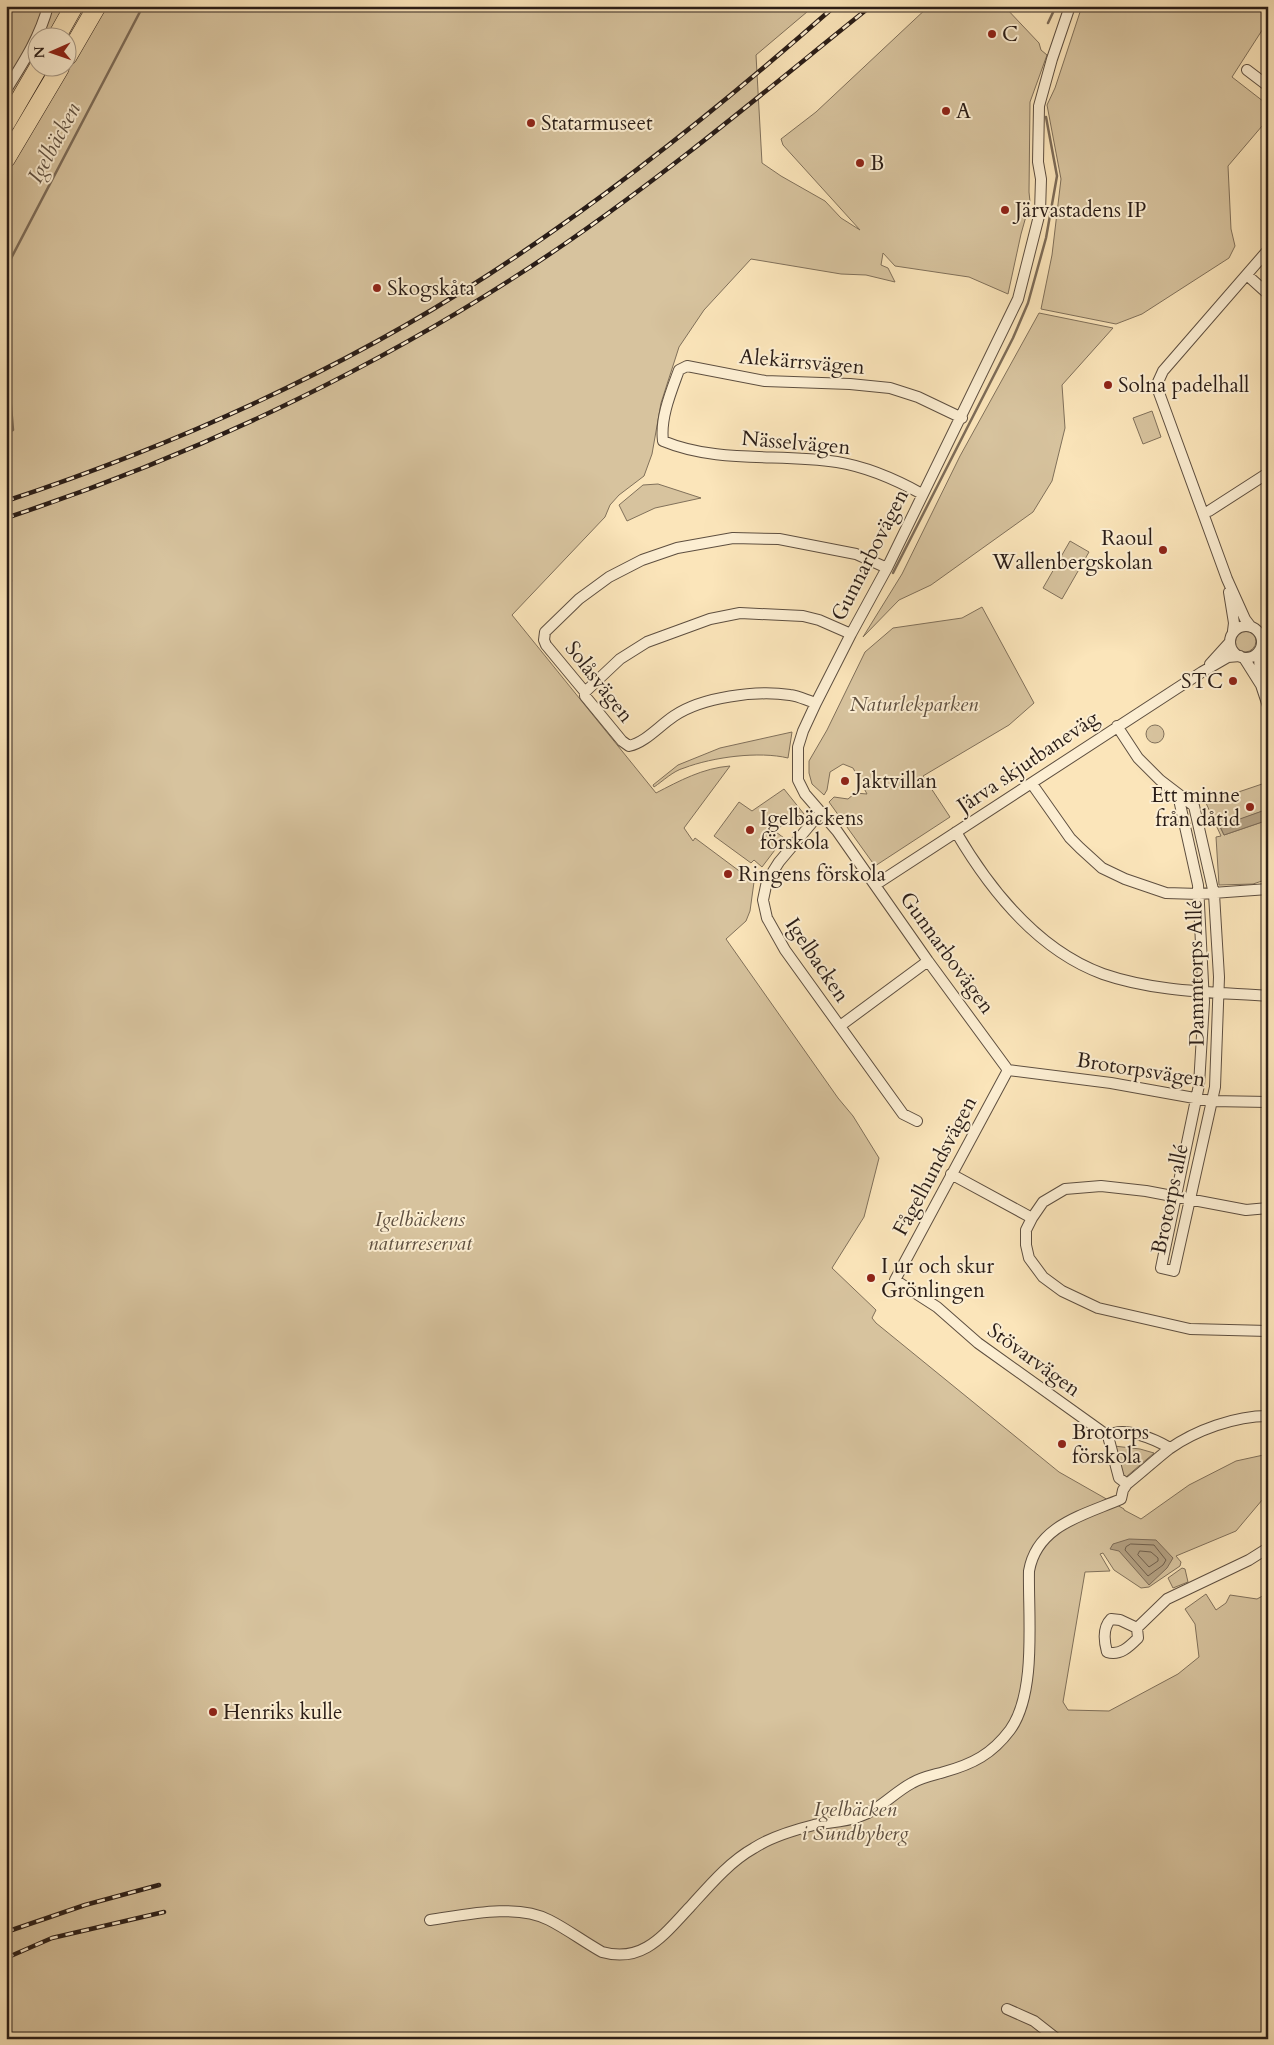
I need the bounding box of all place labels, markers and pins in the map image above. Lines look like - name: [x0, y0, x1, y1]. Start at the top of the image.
- place label: C: [1002, 20, 1018, 49]
- marker: C: [986, 28, 998, 40]
- place label: A: [956, 97, 971, 126]
- marker: A: [940, 105, 952, 117]
- place label: Statarmuseet: [541, 109, 653, 138]
- marker: Statarmuseet: [525, 117, 537, 129]
- place label: B: [870, 149, 884, 178]
- marker: B: [854, 157, 866, 169]
- place label: Järvastadens IP: [1012, 196, 1146, 225]
- marker: Järvastadens IP: [999, 204, 1011, 216]
- place label: Skogskåta: [387, 274, 475, 303]
- marker: Skogskåta: [371, 282, 383, 294]
- place label: Solna padelhall: [1118, 371, 1249, 400]
- marker: Solna padelhall: [1102, 379, 1114, 391]
- place label: Raoul Wallenbergskolan: [991, 524, 1153, 577]
- marker: Raoul Wallenbergskolan: [1157, 544, 1169, 556]
- place label: STC: [1181, 667, 1223, 696]
- marker: STC: [1227, 675, 1239, 687]
- place label: Jaktvillan: [852, 767, 937, 796]
- marker: Jaktvillan: [839, 775, 851, 787]
- place label: Ett minne från dåtid: [1151, 781, 1240, 834]
- marker: Ett minne från dåtid: [1244, 801, 1256, 813]
- place label: Igelbäckens förskola: [760, 804, 864, 857]
- marker: Igelbäckens förskola: [744, 824, 756, 836]
- place label: Ringens förskola: [738, 860, 886, 889]
- marker: Ringens förskola: [722, 868, 734, 880]
- place label: I ur och skur Grönlingen: [881, 1252, 995, 1305]
- marker: I ur och skur Grönlingen: [865, 1272, 877, 1284]
- place label: Brotorps förskola: [1072, 1418, 1149, 1471]
- marker: Brotorps förskola: [1056, 1438, 1068, 1450]
- place label: Henriks kulle: [223, 1698, 342, 1727]
- marker: Henriks kulle: [207, 1706, 219, 1718]

